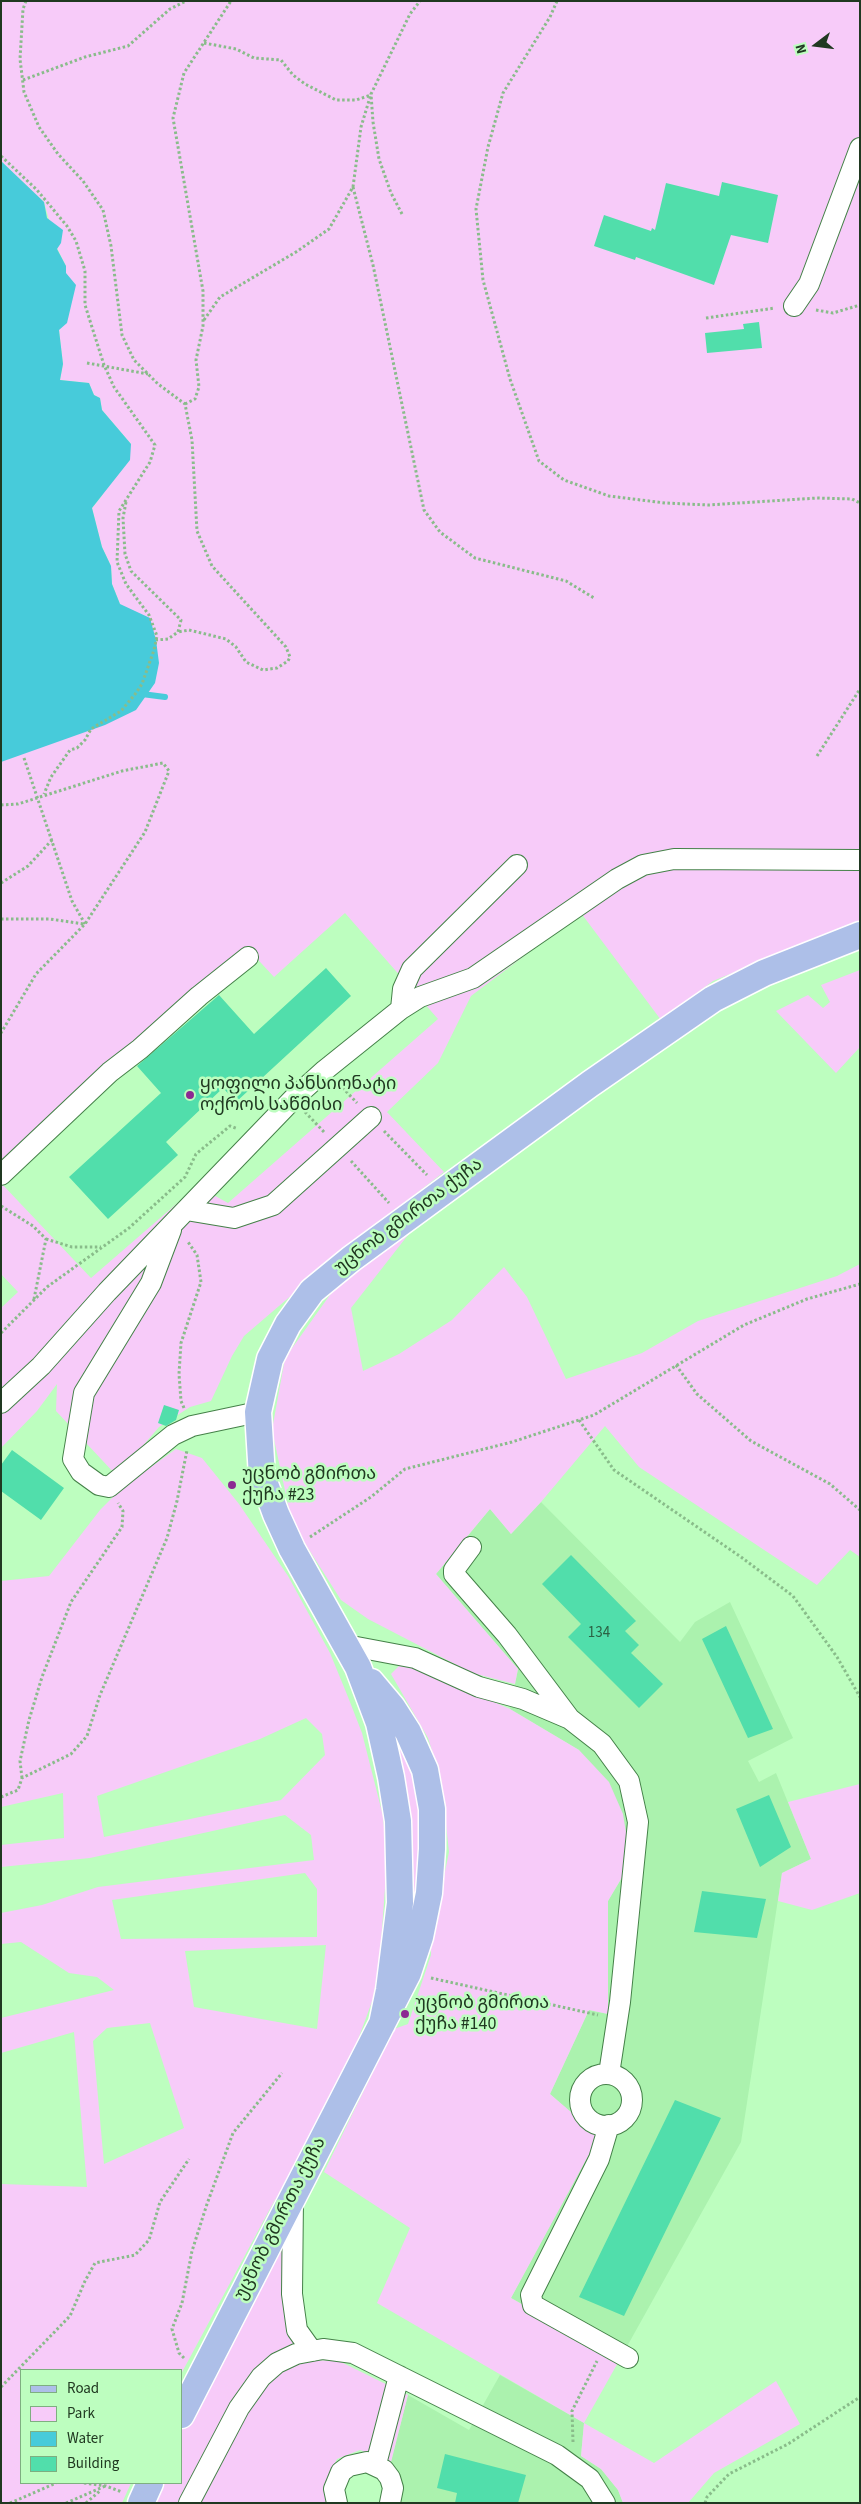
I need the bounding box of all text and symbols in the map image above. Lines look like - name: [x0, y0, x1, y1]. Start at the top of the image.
- north arrow: [791, 20, 841, 70]
- text: N: [791, 42, 812, 56]
- place label: ყოფილი პანსიონატი ოქროს საწმისი: [200, 1074, 396, 1116]
- marker: ყოფილი პანსიონატი ოქროს საწმისი: [184, 1089, 196, 1101]
- street label: უცნობ გმირთა ქუჩა: [331, 1154, 487, 1280]
- place label: უცნობ გმირთა ქუჩა #23: [242, 1464, 376, 1506]
- marker: უცნობ გმირთა ქუჩა #23: [226, 1479, 238, 1491]
- house number: 134: [588, 1625, 610, 1643]
- place label: უცნობ გმირთა ქუჩა #140: [415, 1993, 549, 2036]
- marker: უცნობ გმირთა ქუჩა #140: [399, 2008, 411, 2020]
- street label: უცნობ გმირთა ქუჩა: [231, 2134, 331, 2304]
- legend: [20, 2369, 182, 2484]
- text: Road: [67, 2378, 99, 2399]
- text: Park: [67, 2403, 95, 2424]
- text: Water: [67, 2428, 103, 2449]
- text: Building: [67, 2453, 119, 2474]

